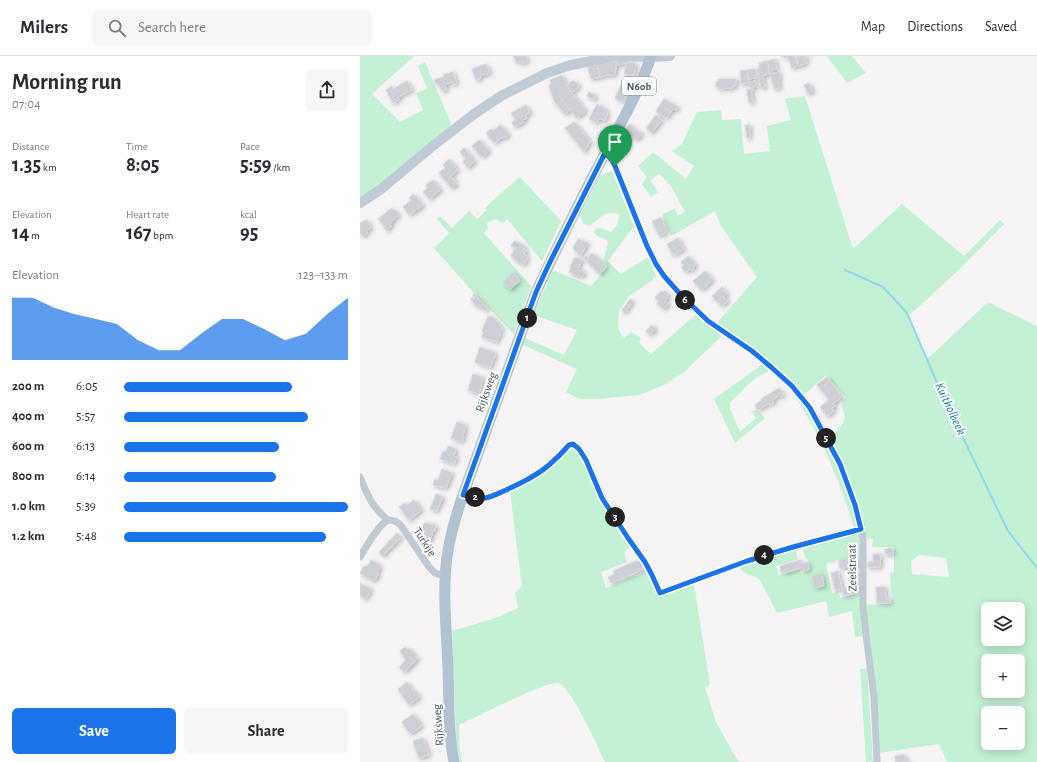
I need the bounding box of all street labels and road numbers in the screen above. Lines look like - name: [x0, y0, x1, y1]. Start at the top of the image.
- road number: N60b: [622, 77, 656, 95]
- street label: Rijksweg: [473, 370, 500, 414]
- street label: Turkije: [410, 525, 439, 559]
- street label: Zeelstraat: [846, 544, 858, 592]
- street label: Rijksweg: [431, 703, 446, 746]

